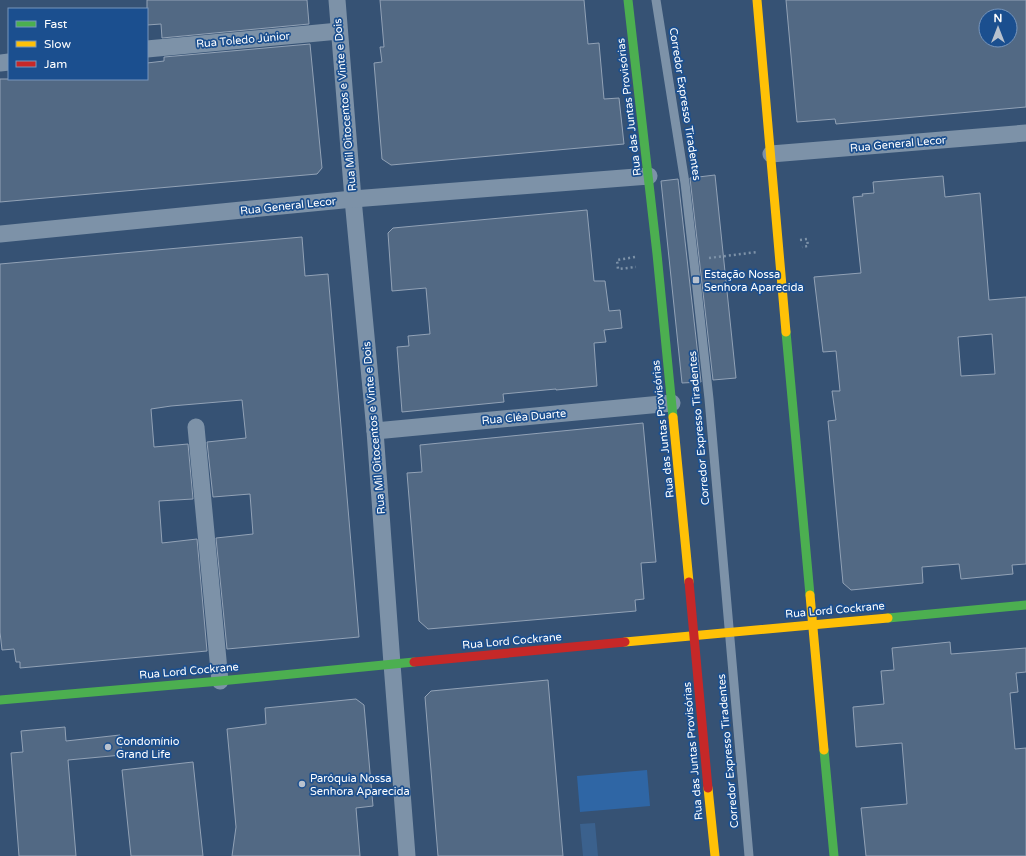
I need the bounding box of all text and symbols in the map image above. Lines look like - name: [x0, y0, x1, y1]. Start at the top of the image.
- legend: [8, 8, 148, 80]
- north arrow: [978, 8, 1018, 48]
- text: N: [994, 12, 1002, 25]
- text: Fast: [44, 17, 68, 31]
- street label: Rua Mil Oitocentos e Vinte e Dois: [331, 18, 359, 192]
- street label: Corredor Expresso Tiradentes: [666, 27, 704, 181]
- street label: Rua Toledo Júnior: [196, 29, 291, 51]
- text: Slow: [44, 37, 71, 51]
- street label: Rua das Juntas Provisórias: [614, 37, 644, 177]
- text: Jam: [44, 57, 67, 71]
- street label: Rua General Lecor: [849, 133, 947, 155]
- street label: Rua General Lecor: [239, 194, 337, 217]
- place label: Estação Nossa Senhora Aparecida: [704, 268, 804, 294]
- marker: Estação Nossa Senhora Aparecida: [691, 275, 701, 285]
- street label: Rua Mil Oitocentos e Vinte e Dois: [360, 341, 388, 515]
- street label: Corredor Expresso Tiradentes: [686, 350, 712, 506]
- street label: Rua das Juntas Provisórias: [649, 359, 677, 499]
- street label: Rua Cléa Duarte: [481, 407, 567, 427]
- street label: Rua Lord Cockrane: [785, 599, 885, 621]
- street label: Rua Lord Cockrane: [462, 630, 562, 652]
- street label: Rua Lord Cockrane: [139, 660, 239, 682]
- street label: Corredor Expresso Tiradentes: [715, 673, 741, 829]
- street label: Rua das Juntas Provisórias: [680, 681, 706, 821]
- place label: Condomínio Grand Life: [116, 735, 180, 761]
- marker: Condomínio Grand Life: [103, 742, 113, 752]
- place label: Paróquia Nossa Senhora Aparecida: [310, 772, 410, 798]
- marker: Paróquia Nossa Senhora Aparecida: [297, 779, 307, 789]

